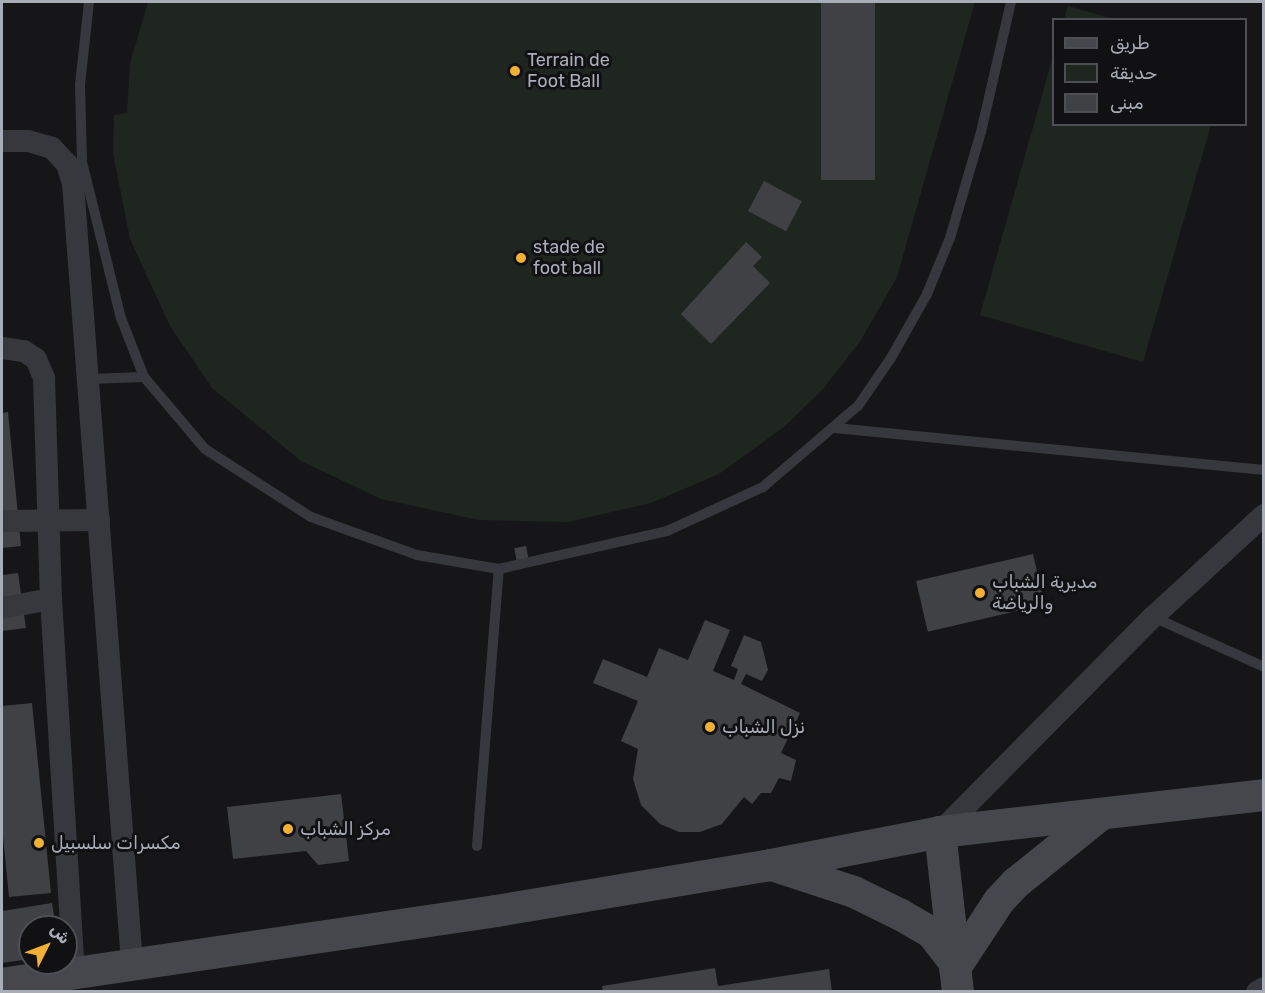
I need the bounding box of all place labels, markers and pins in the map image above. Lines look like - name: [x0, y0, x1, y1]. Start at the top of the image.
- place label: Terrain de Foot Ball: [527, 50, 610, 92]
- marker: Terrain de Foot Ball: [508, 64, 522, 78]
- place label: stade de foot ball: [533, 237, 605, 280]
- marker: stade de foot ball: [514, 251, 528, 265]
- place label: مديرية الشباب والرياضة: [992, 572, 1097, 614]
- marker: مديرية الشباب والرياضة: [973, 586, 987, 600]
- place label: نزل الشباب: [722, 716, 805, 738]
- marker: نزل الشباب: [703, 720, 717, 734]
- place label: مركز الشباب: [300, 818, 391, 840]
- marker: مركز الشباب: [281, 822, 295, 836]
- place label: مكسرات سلسبيل: [51, 832, 181, 854]
- marker: مكسرات سلسبيل: [32, 836, 46, 850]

